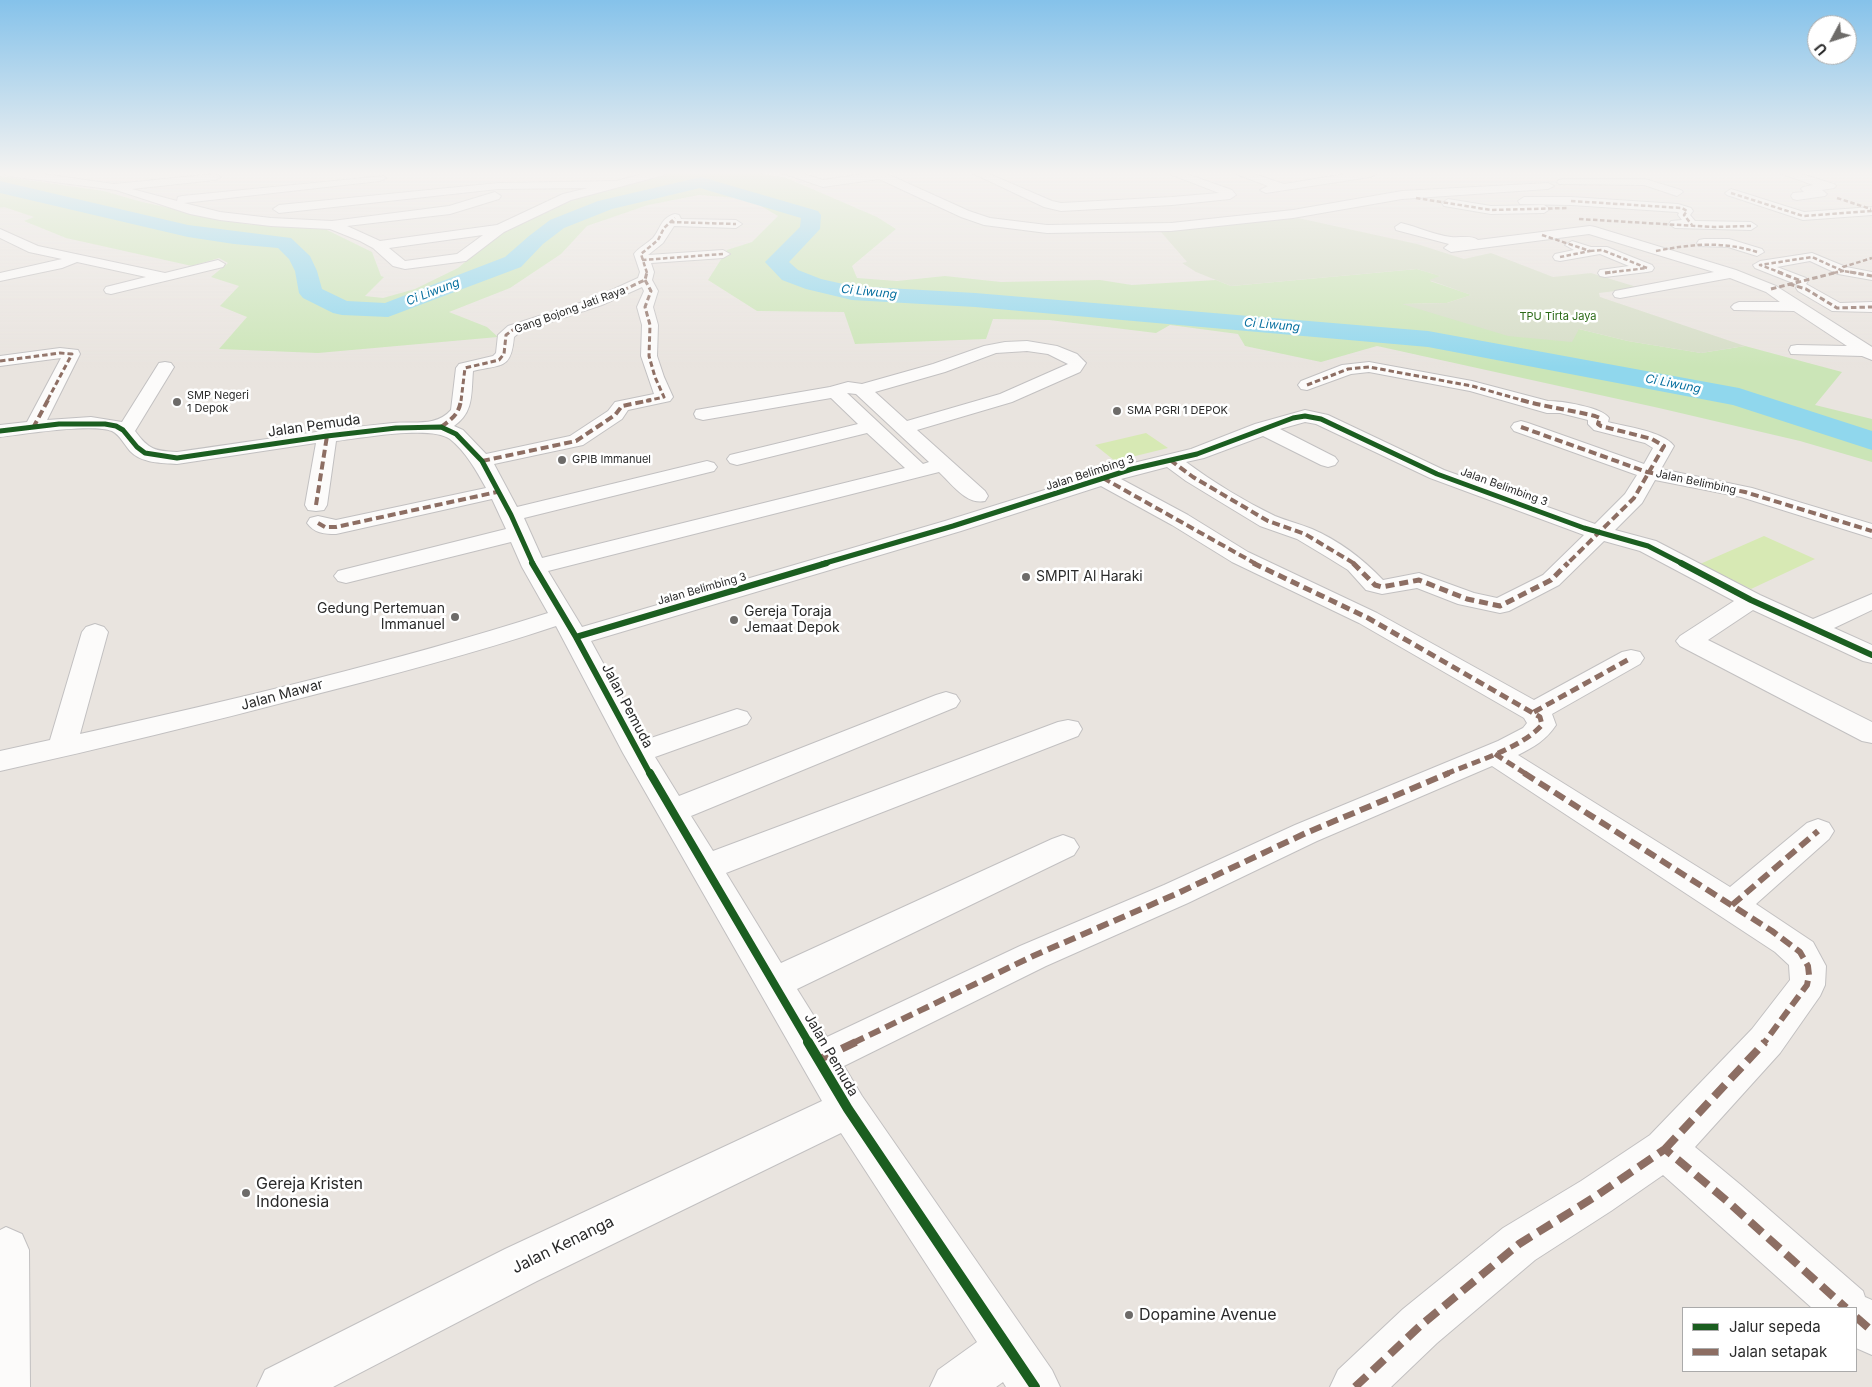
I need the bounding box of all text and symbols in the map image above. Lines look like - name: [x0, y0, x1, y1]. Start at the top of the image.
- north arrow: [1807, 15, 1857, 65]
- text: U: [1811, 40, 1831, 59]
- water label: Ci Liwung: [404, 275, 462, 309]
- water label: Ci Liwung: [840, 282, 898, 302]
- street label: Gang Bojong Jati Raya: [513, 284, 627, 336]
- park label: TPU Tirta Jaya: [1519, 310, 1597, 324]
- water label: Ci Liwung: [1243, 315, 1301, 335]
- water label: Ci Liwung: [1644, 372, 1702, 396]
- place label: SMP Negeri 1 Depok: [187, 389, 249, 415]
- marker: SMP Negeri 1 Depok: [171, 396, 183, 408]
- place label: SMA PGRI 1 DEPOK: [1127, 404, 1228, 418]
- marker: SMA PGRI 1 DEPOK: [1111, 405, 1123, 417]
- street label: Jalan Pemuda: [267, 411, 361, 441]
- place label: GPIB Immanuel: [572, 453, 651, 467]
- street label: Jalan Belimbing 3: [1044, 453, 1136, 493]
- marker: GPIB Immanuel: [556, 454, 568, 466]
- street label: Jalan Belimbing 3: [1459, 465, 1549, 509]
- street label: Jalan Belimbing: [1654, 467, 1738, 497]
- place label: SMPIT Al Haraki: [1036, 569, 1143, 585]
- street label: Jalan Belimbing 3: [656, 570, 748, 608]
- marker: SMPIT Al Haraki: [1020, 571, 1032, 583]
- place label: Gedung Pertemuan Immanuel: [317, 601, 445, 634]
- place label: Gereja Toraja Jemaat Depok: [744, 604, 840, 636]
- marker: Gedung Pertemuan Immanuel: [449, 611, 461, 623]
- marker: Gereja Toraja Jemaat Depok: [728, 614, 740, 626]
- street label: Jalan Pemuda: [598, 661, 656, 751]
- street label: Jalan Mawar: [239, 676, 325, 714]
- street label: Jalan Pemuda: [800, 1010, 862, 1100]
- place label: Gereja Kristen Indonesia: [256, 1174, 363, 1212]
- marker: Gereja Kristen Indonesia: [240, 1187, 252, 1199]
- street label: Jalan Kenanga: [509, 1212, 617, 1278]
- place label: Dopamine Avenue: [1139, 1305, 1276, 1325]
- legend: [1682, 1307, 1857, 1372]
- marker: Dopamine Avenue: [1123, 1309, 1135, 1321]
- text: Jalur sepeda: [1729, 1317, 1821, 1336]
- text: Jalan setapak: [1729, 1342, 1827, 1361]

